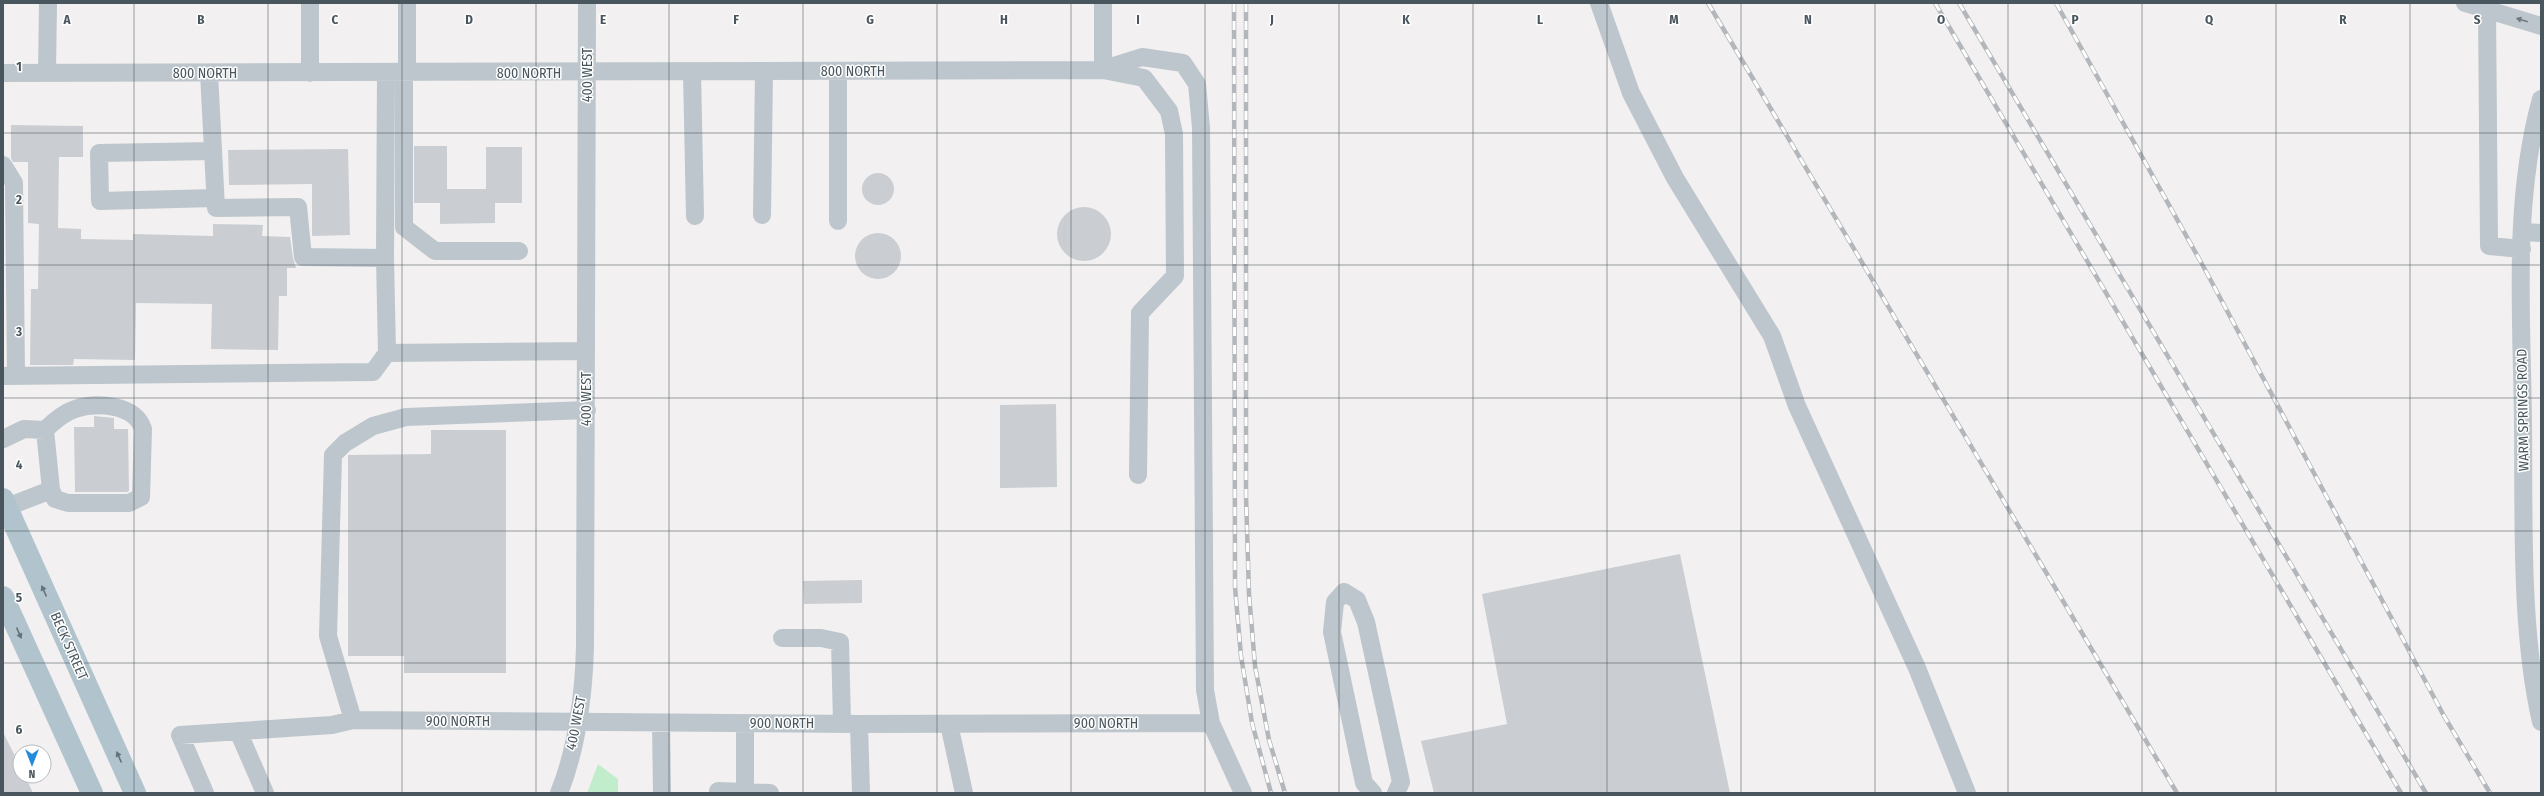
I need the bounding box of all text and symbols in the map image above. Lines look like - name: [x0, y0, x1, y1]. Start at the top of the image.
- text: A: [62, 12, 71, 27]
- text: B: [197, 12, 205, 27]
- text: C: [332, 12, 339, 27]
- text: D: [465, 12, 473, 27]
- text: E: [600, 12, 606, 27]
- text: F: [733, 12, 739, 27]
- text: G: [866, 12, 874, 27]
- text: H: [1000, 12, 1008, 27]
- text: I: [1136, 12, 1140, 27]
- text: J: [1269, 12, 1274, 27]
- text: K: [1402, 12, 1410, 27]
- text: L: [1537, 12, 1543, 27]
- text: M: [1669, 12, 1679, 27]
- text: N: [1804, 12, 1812, 27]
- text: O: [1937, 12, 1945, 27]
- text: P: [2071, 12, 2079, 27]
- text: Q: [2205, 12, 2214, 27]
- text: R: [2339, 12, 2347, 27]
- text: S: [2474, 12, 2481, 27]
- one-way arrow: [2516, 17, 2528, 23]
- street label: 400 WEST: [579, 47, 596, 102]
- text: 1: [16, 59, 22, 74]
- street label: 800 NORTH: [821, 63, 885, 80]
- street label: 800 NORTH: [173, 65, 237, 82]
- street label: 800 NORTH: [497, 65, 561, 82]
- text: 2: [15, 192, 22, 207]
- text: 3: [15, 324, 22, 339]
- street label: WARM SPRINGS ROAD: [2513, 349, 2533, 471]
- street label: 400 WEST: [578, 371, 595, 426]
- text: 4: [16, 457, 23, 472]
- one-way arrow: [41, 585, 47, 597]
- text: 5: [16, 590, 22, 605]
- street label: BECK STREET: [47, 610, 92, 683]
- one-way arrow: [16, 627, 22, 639]
- street label: 400 WEST: [562, 694, 590, 751]
- street label: 900 NORTH: [426, 713, 490, 730]
- street label: 900 NORTH: [750, 715, 814, 732]
- street label: 900 NORTH: [1074, 715, 1138, 732]
- text: 6: [16, 722, 23, 737]
- north arrow: [12, 744, 52, 784]
- one-way arrow: [116, 752, 122, 763]
- text: N: [29, 767, 35, 780]

